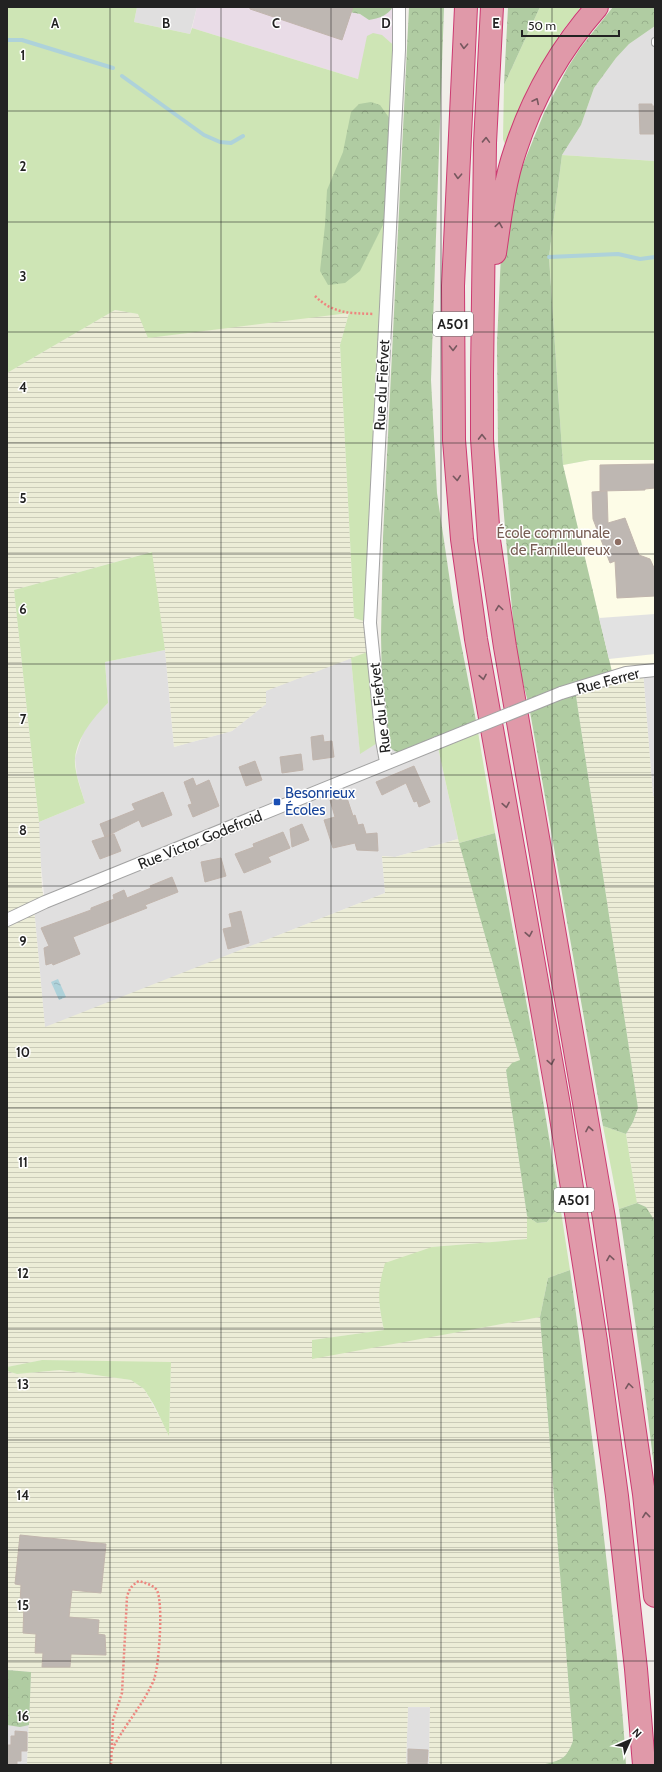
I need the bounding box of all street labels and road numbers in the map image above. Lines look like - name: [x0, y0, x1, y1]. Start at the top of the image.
- road number: A501: [433, 312, 473, 336]
- street label: Rue du Fiefvet: [371, 339, 393, 431]
- street label: Rue du Fiefvet: [366, 662, 394, 754]
- street label: Rue Ferrer: [575, 664, 642, 698]
- street label: Rue Victor Godefroid: [135, 807, 265, 873]
- road number: A501: [554, 1188, 594, 1212]

